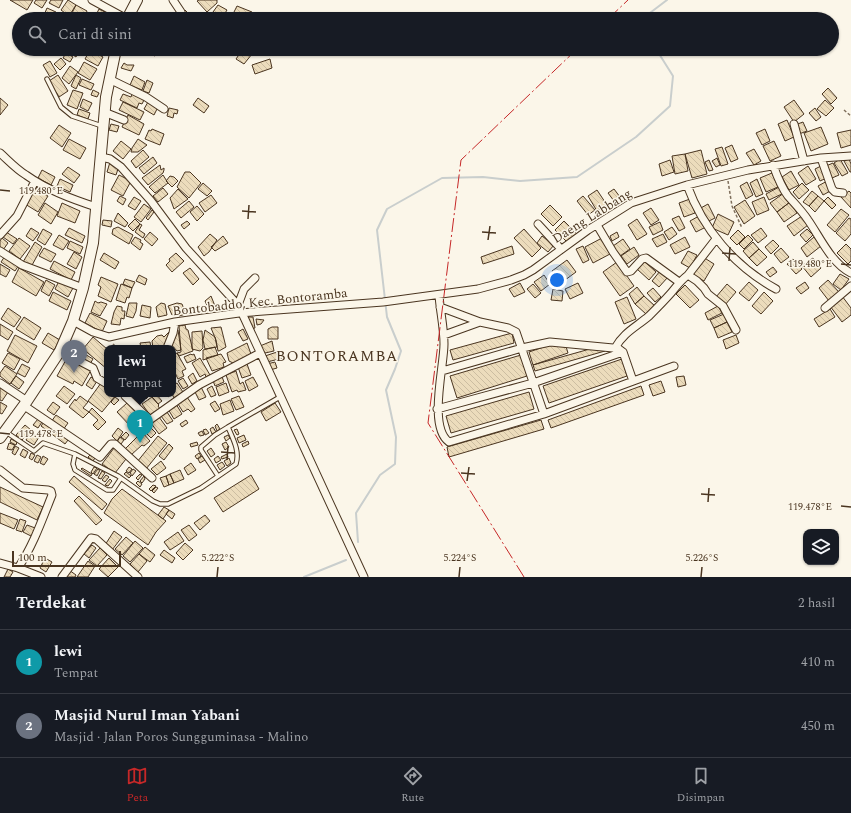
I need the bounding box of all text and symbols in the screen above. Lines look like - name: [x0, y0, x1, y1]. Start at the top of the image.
- search box: [12, 12, 839, 56]
- icon: search: [26, 23, 48, 45]
- text: Cari di sini: [58, 23, 132, 46]
- text: 119.480°E: [19, 183, 63, 199]
- street label: Daeng Labbang: [548, 184, 636, 248]
- text: 119.480°E: [788, 256, 832, 272]
- your location: [547, 270, 567, 290]
- street label: Bontobaddo, Kec. Bontoramba: [172, 283, 349, 321]
- pin: 2: [61, 340, 87, 373]
- popup: [104, 345, 176, 397]
- district label: BONTORAMBA: [276, 345, 398, 368]
- text: lewi: [118, 350, 146, 373]
- text: Tempat: [118, 373, 162, 393]
- pin: 1: [127, 410, 153, 443]
- text: 119.478°E: [19, 426, 63, 442]
- text: 119.478°E: [788, 499, 832, 515]
- map controls: [803, 529, 839, 565]
- button: layers: [803, 529, 839, 565]
- scale bar: [12, 549, 121, 568]
- text: 100 m: [18, 549, 47, 566]
- text: 5.222°S: [202, 550, 234, 566]
- text: 5.224°S: [444, 550, 476, 566]
- text: 5.226°S: [686, 550, 718, 566]
- text: Terdekat: [16, 590, 86, 616]
- text: 2 hasil: [798, 593, 835, 613]
- text: lewi: [54, 640, 82, 663]
- text: 1: [25, 652, 33, 672]
- text: 410 m: [801, 652, 835, 672]
- text: Tempat: [54, 663, 98, 683]
- text: Masjid Nurul Iman Yabani: [54, 704, 240, 727]
- text: 2: [25, 716, 33, 736]
- text: 450 m: [801, 716, 835, 736]
- text: Masjid · Jalan Poros Sungguminasa - Malino: [54, 727, 308, 747]
- tab: Peta: [126, 765, 148, 806]
- tab: Rute: [401, 765, 424, 806]
- tab: Disimpan: [677, 765, 725, 806]

